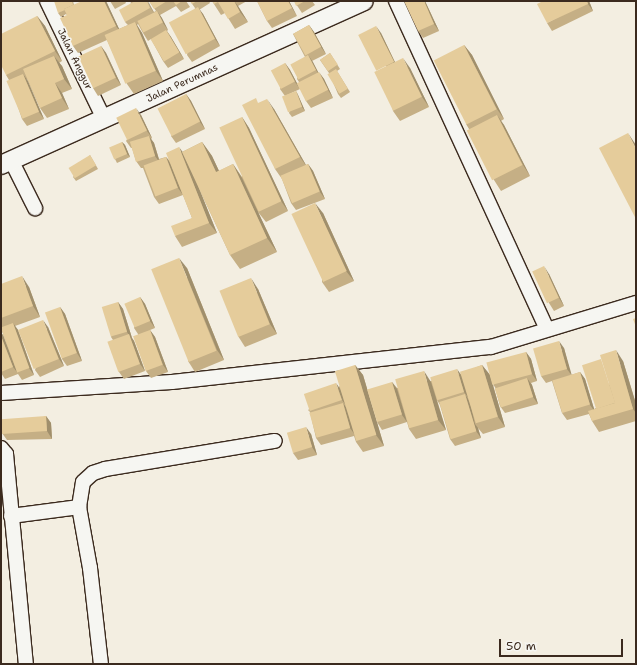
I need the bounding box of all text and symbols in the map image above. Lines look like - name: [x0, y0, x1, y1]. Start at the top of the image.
- street label: Jalan Anggur: [55, 26, 95, 92]
- street label: Jalan Perumnas: [144, 61, 220, 105]
- scale bar: [501, 631, 625, 657]
- text: 50 m: [506, 638, 536, 654]

